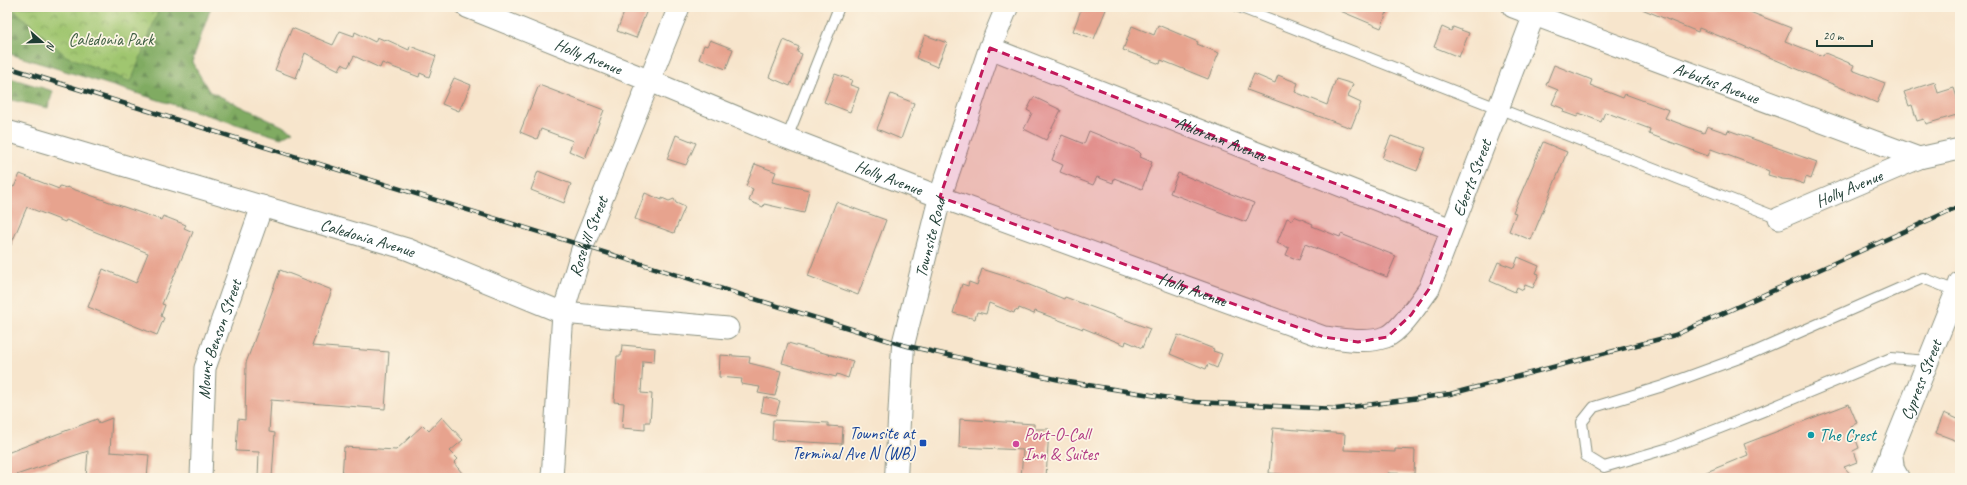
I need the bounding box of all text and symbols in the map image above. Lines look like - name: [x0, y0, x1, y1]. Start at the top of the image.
- north arrow: [22, 22, 62, 62]
- scale bar: [1817, 22, 1872, 48]
- text: 20 m: [1823, 28, 1845, 44]
- park label: Caledonia Park: [69, 29, 155, 50]
- street label: Holly Avenue: [552, 33, 626, 80]
- text: N: [43, 40, 59, 53]
- street label: Arbutus Avenue: [1671, 57, 1763, 109]
- street label: Aldorann Avenue: [1173, 111, 1271, 166]
- street label: Eberts Street: [1447, 134, 1497, 219]
- street label: Holly Avenue: [852, 155, 927, 200]
- street label: Holly Avenue: [1812, 164, 1887, 212]
- street label: Rosehill Street: [564, 191, 613, 279]
- street label: Townsite Road: [910, 192, 951, 280]
- street label: Caledonia Avenue: [318, 214, 419, 262]
- street label: Holly Avenue: [1156, 267, 1231, 312]
- street label: Mount Benson Street: [193, 275, 247, 400]
- street label: Cypress Street: [1895, 334, 1947, 423]
- place label: Townsite at Terminal Ave N (WB): [792, 423, 917, 464]
- place label: Port-O-Call Inn & Suites: [1024, 424, 1099, 465]
- place label: The Crest: [1819, 425, 1878, 446]
- marker: The Crest: [1806, 430, 1816, 440]
- marker: Townsite at Terminal Ave N (WB): [918, 438, 928, 448]
- marker: Port-O-Call Inn & Suites: [1011, 439, 1021, 449]

